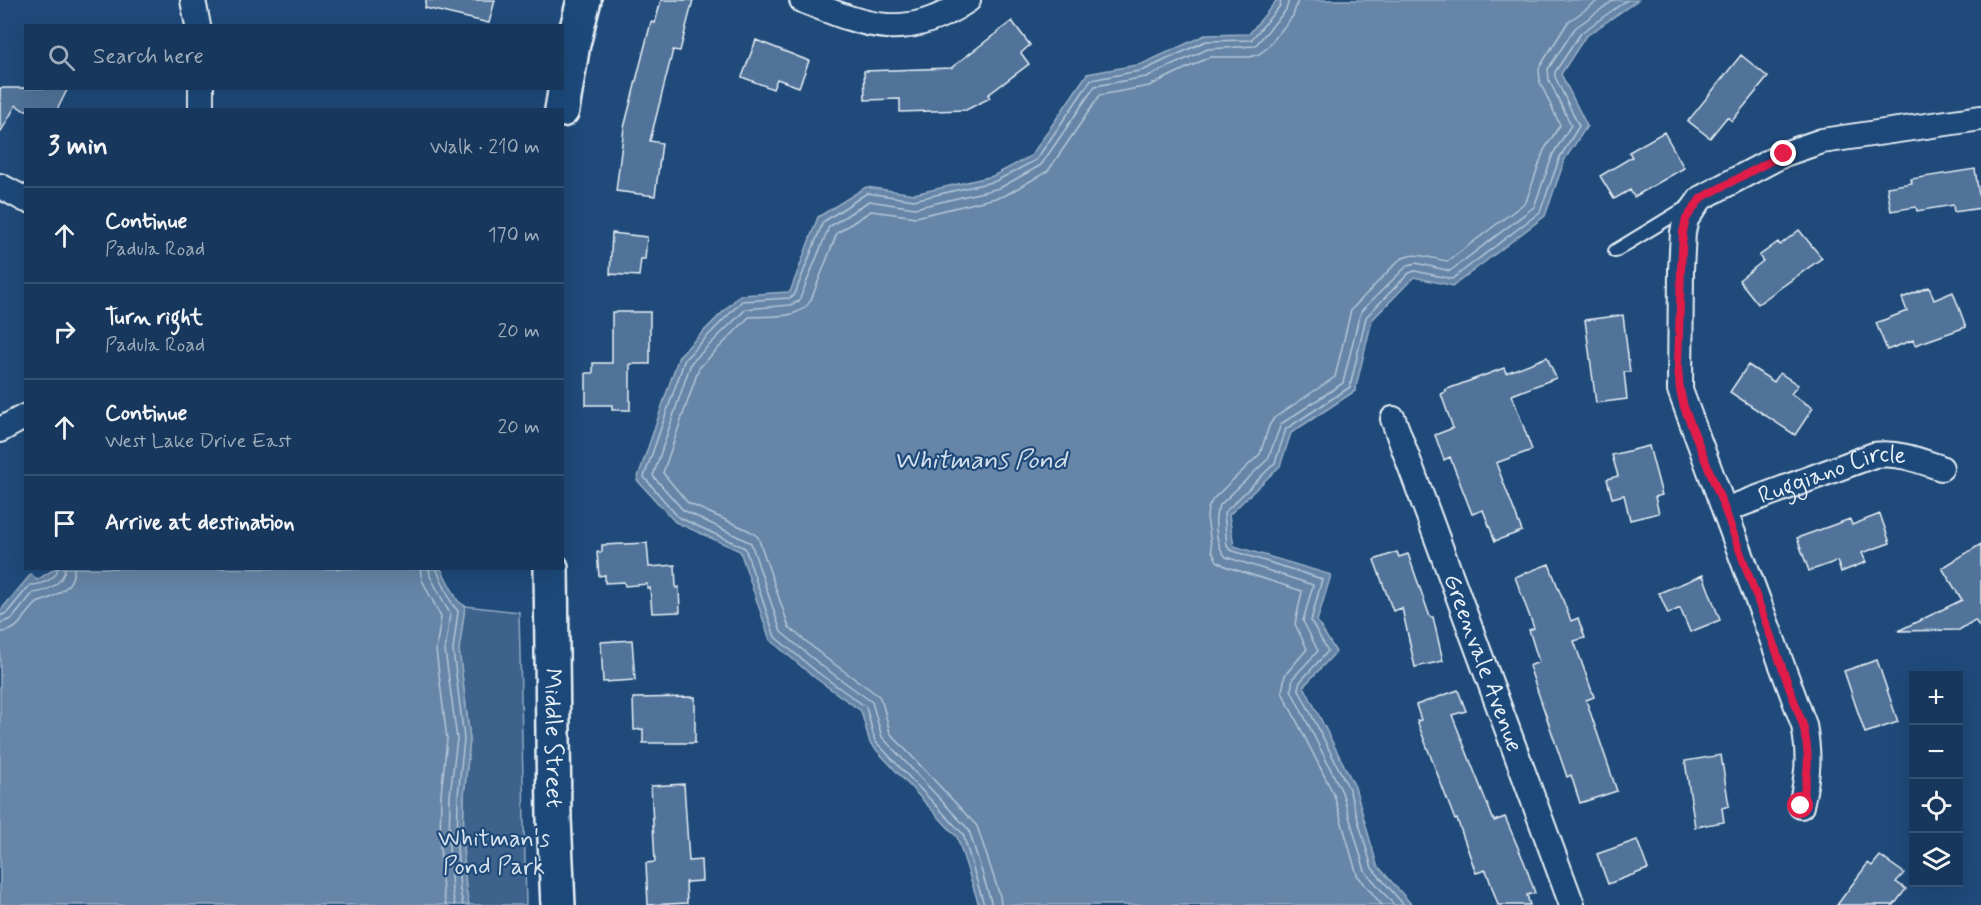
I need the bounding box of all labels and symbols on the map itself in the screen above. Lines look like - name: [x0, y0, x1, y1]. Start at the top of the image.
- route end: [1770, 140, 1796, 166]
- street label: Ruggiano Circle: [1754, 439, 1909, 512]
- water label: Whitmans Pond: [894, 444, 1069, 478]
- street label: Greenvale Avenue: [1436, 570, 1530, 756]
- street label: Middle Street: [537, 668, 569, 808]
- route start: [1787, 792, 1813, 818]
- park label: Whitman's Pond Park: [438, 824, 550, 883]

